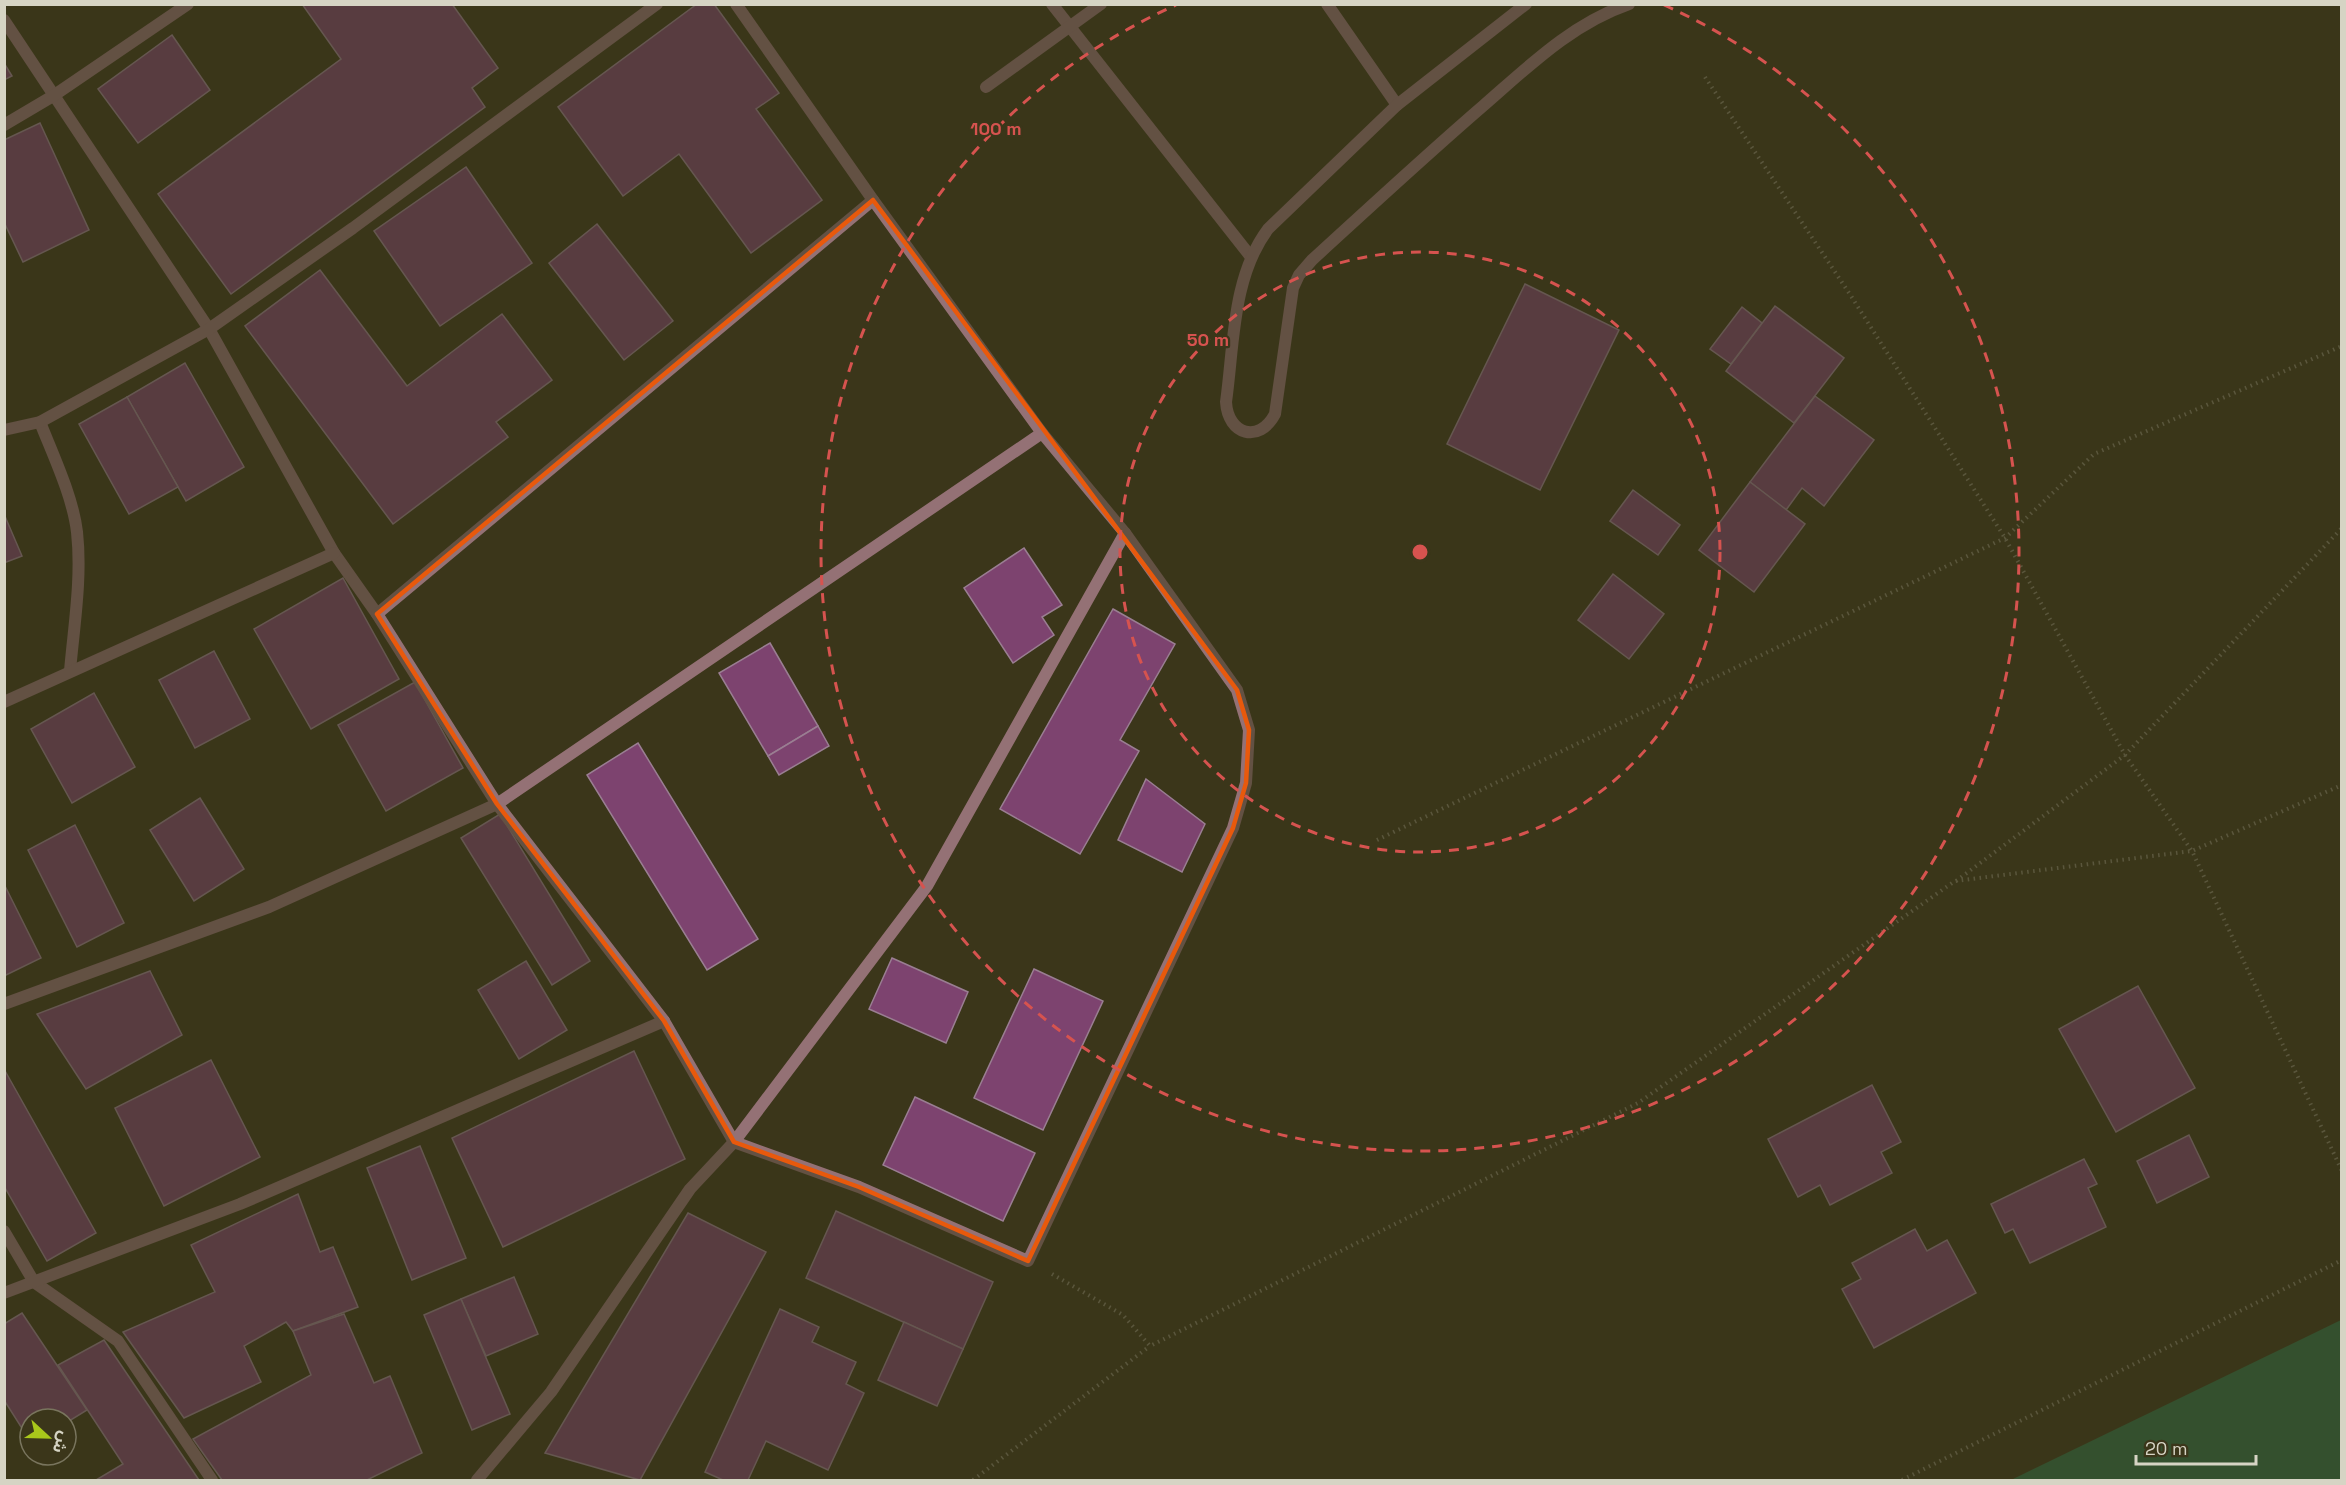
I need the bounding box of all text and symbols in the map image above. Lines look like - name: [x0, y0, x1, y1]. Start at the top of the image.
- text: 100 m: [970, 117, 1022, 140]
- text: 50 m: [1187, 328, 1229, 351]
- centre of rings: [1410, 542, 1430, 562]
- north arrow: [18, 1407, 78, 1467]
- text: ش: [48, 1428, 75, 1457]
- scale bar: [2136, 1428, 2256, 1466]
- text: 20 m: [2145, 1437, 2188, 1460]

